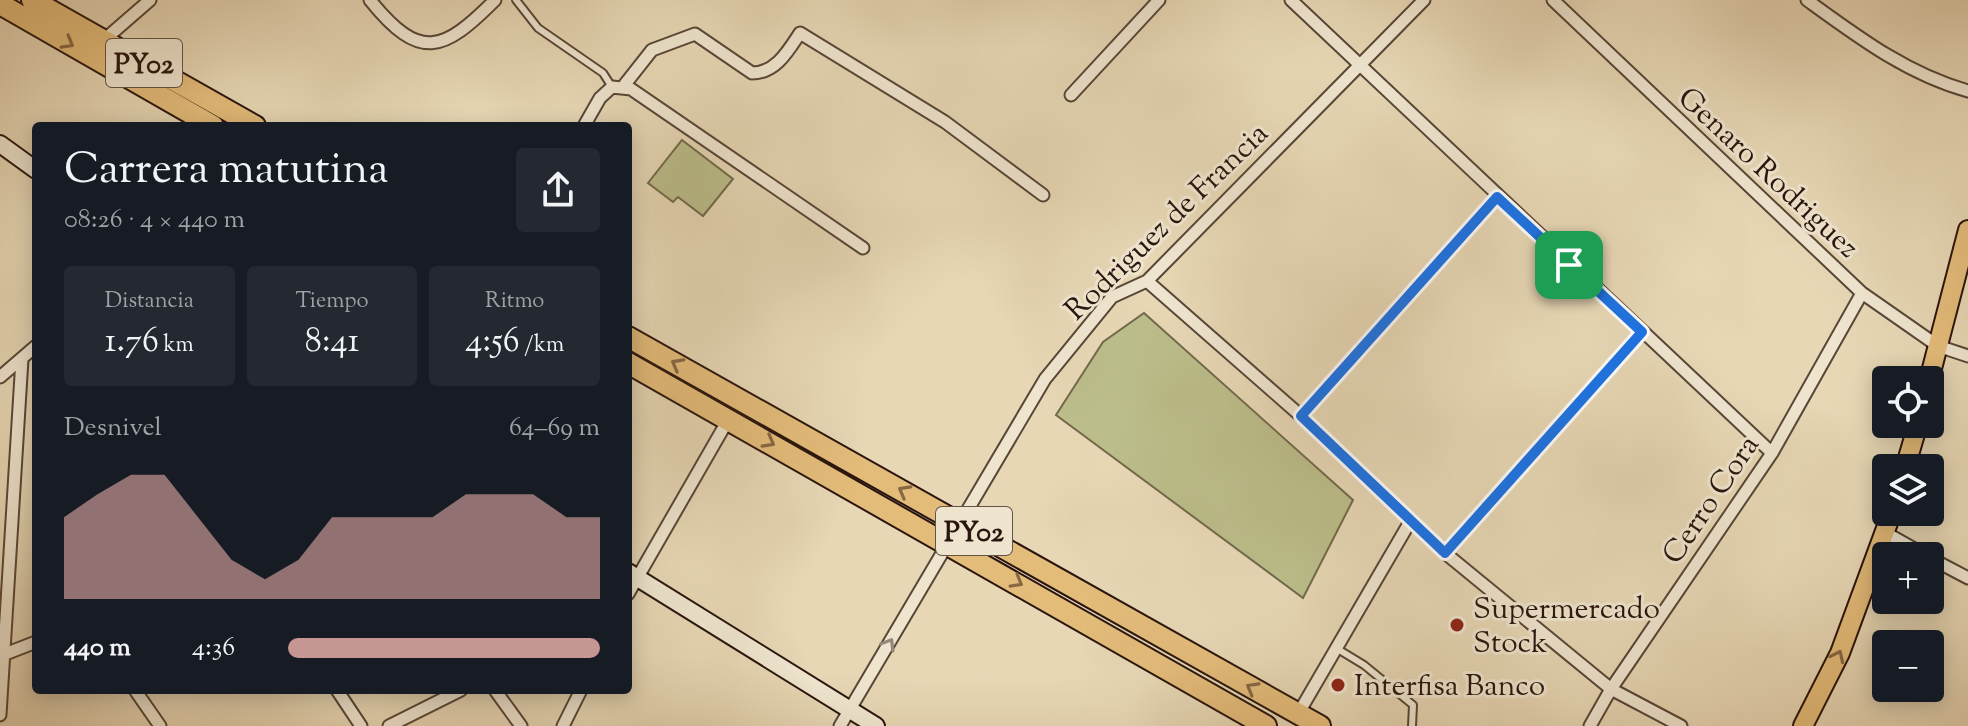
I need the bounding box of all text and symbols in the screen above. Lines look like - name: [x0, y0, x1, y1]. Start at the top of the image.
- one-way arrow: [59, 33, 74, 49]
- road number: PY02: [106, 39, 182, 87]
- street label: Genaro Rodriguez: [1667, 78, 1868, 269]
- street label: Rodriguez de Francia: [1056, 114, 1279, 332]
- text: Carrera matutina: [64, 140, 389, 203]
- button: share: [516, 148, 600, 232]
- text: 08:26 · 4 × 440 m: [64, 202, 245, 239]
- pin: [1535, 231, 1603, 299]
- icon: arrive: [1547, 243, 1591, 287]
- text: Distancia: [105, 286, 194, 318]
- text: Tiempo: [295, 286, 368, 318]
- text: Ritmo: [485, 286, 544, 318]
- text: 1.76: [105, 318, 159, 367]
- text: 8:41: [305, 318, 359, 367]
- text: 4:56: [465, 318, 520, 367]
- text: km: [159, 330, 194, 362]
- text: /km: [520, 330, 564, 362]
- one-way arrow: [671, 358, 685, 374]
- map controls: [1872, 366, 1944, 702]
- button: locate: [1872, 366, 1944, 438]
- text: Desnivel: [64, 410, 162, 447]
- text: 64–69 m: [509, 410, 600, 447]
- street label: Cerro Cora: [1653, 427, 1771, 574]
- one-way arrow: [761, 433, 775, 448]
- button: layers: [1872, 454, 1944, 526]
- one-way arrow: [898, 485, 912, 501]
- road number: PY02: [936, 507, 1012, 555]
- button: +: [1872, 542, 1944, 614]
- one-way arrow: [1008, 572, 1022, 588]
- place label: Supermercado Stock: [1473, 589, 1660, 666]
- marker: Supermercado Stock: [1448, 616, 1466, 634]
- text: 440 m: [64, 630, 131, 667]
- text: 4:36: [192, 630, 235, 667]
- button: −: [1872, 630, 1944, 702]
- one-way arrow: [879, 638, 895, 653]
- one-way arrow: [1828, 650, 1844, 665]
- place label: Interfisa Banco: [1354, 666, 1545, 709]
- marker: Interfisa Banco: [1329, 676, 1347, 694]
- one-way arrow: [1246, 682, 1261, 698]

